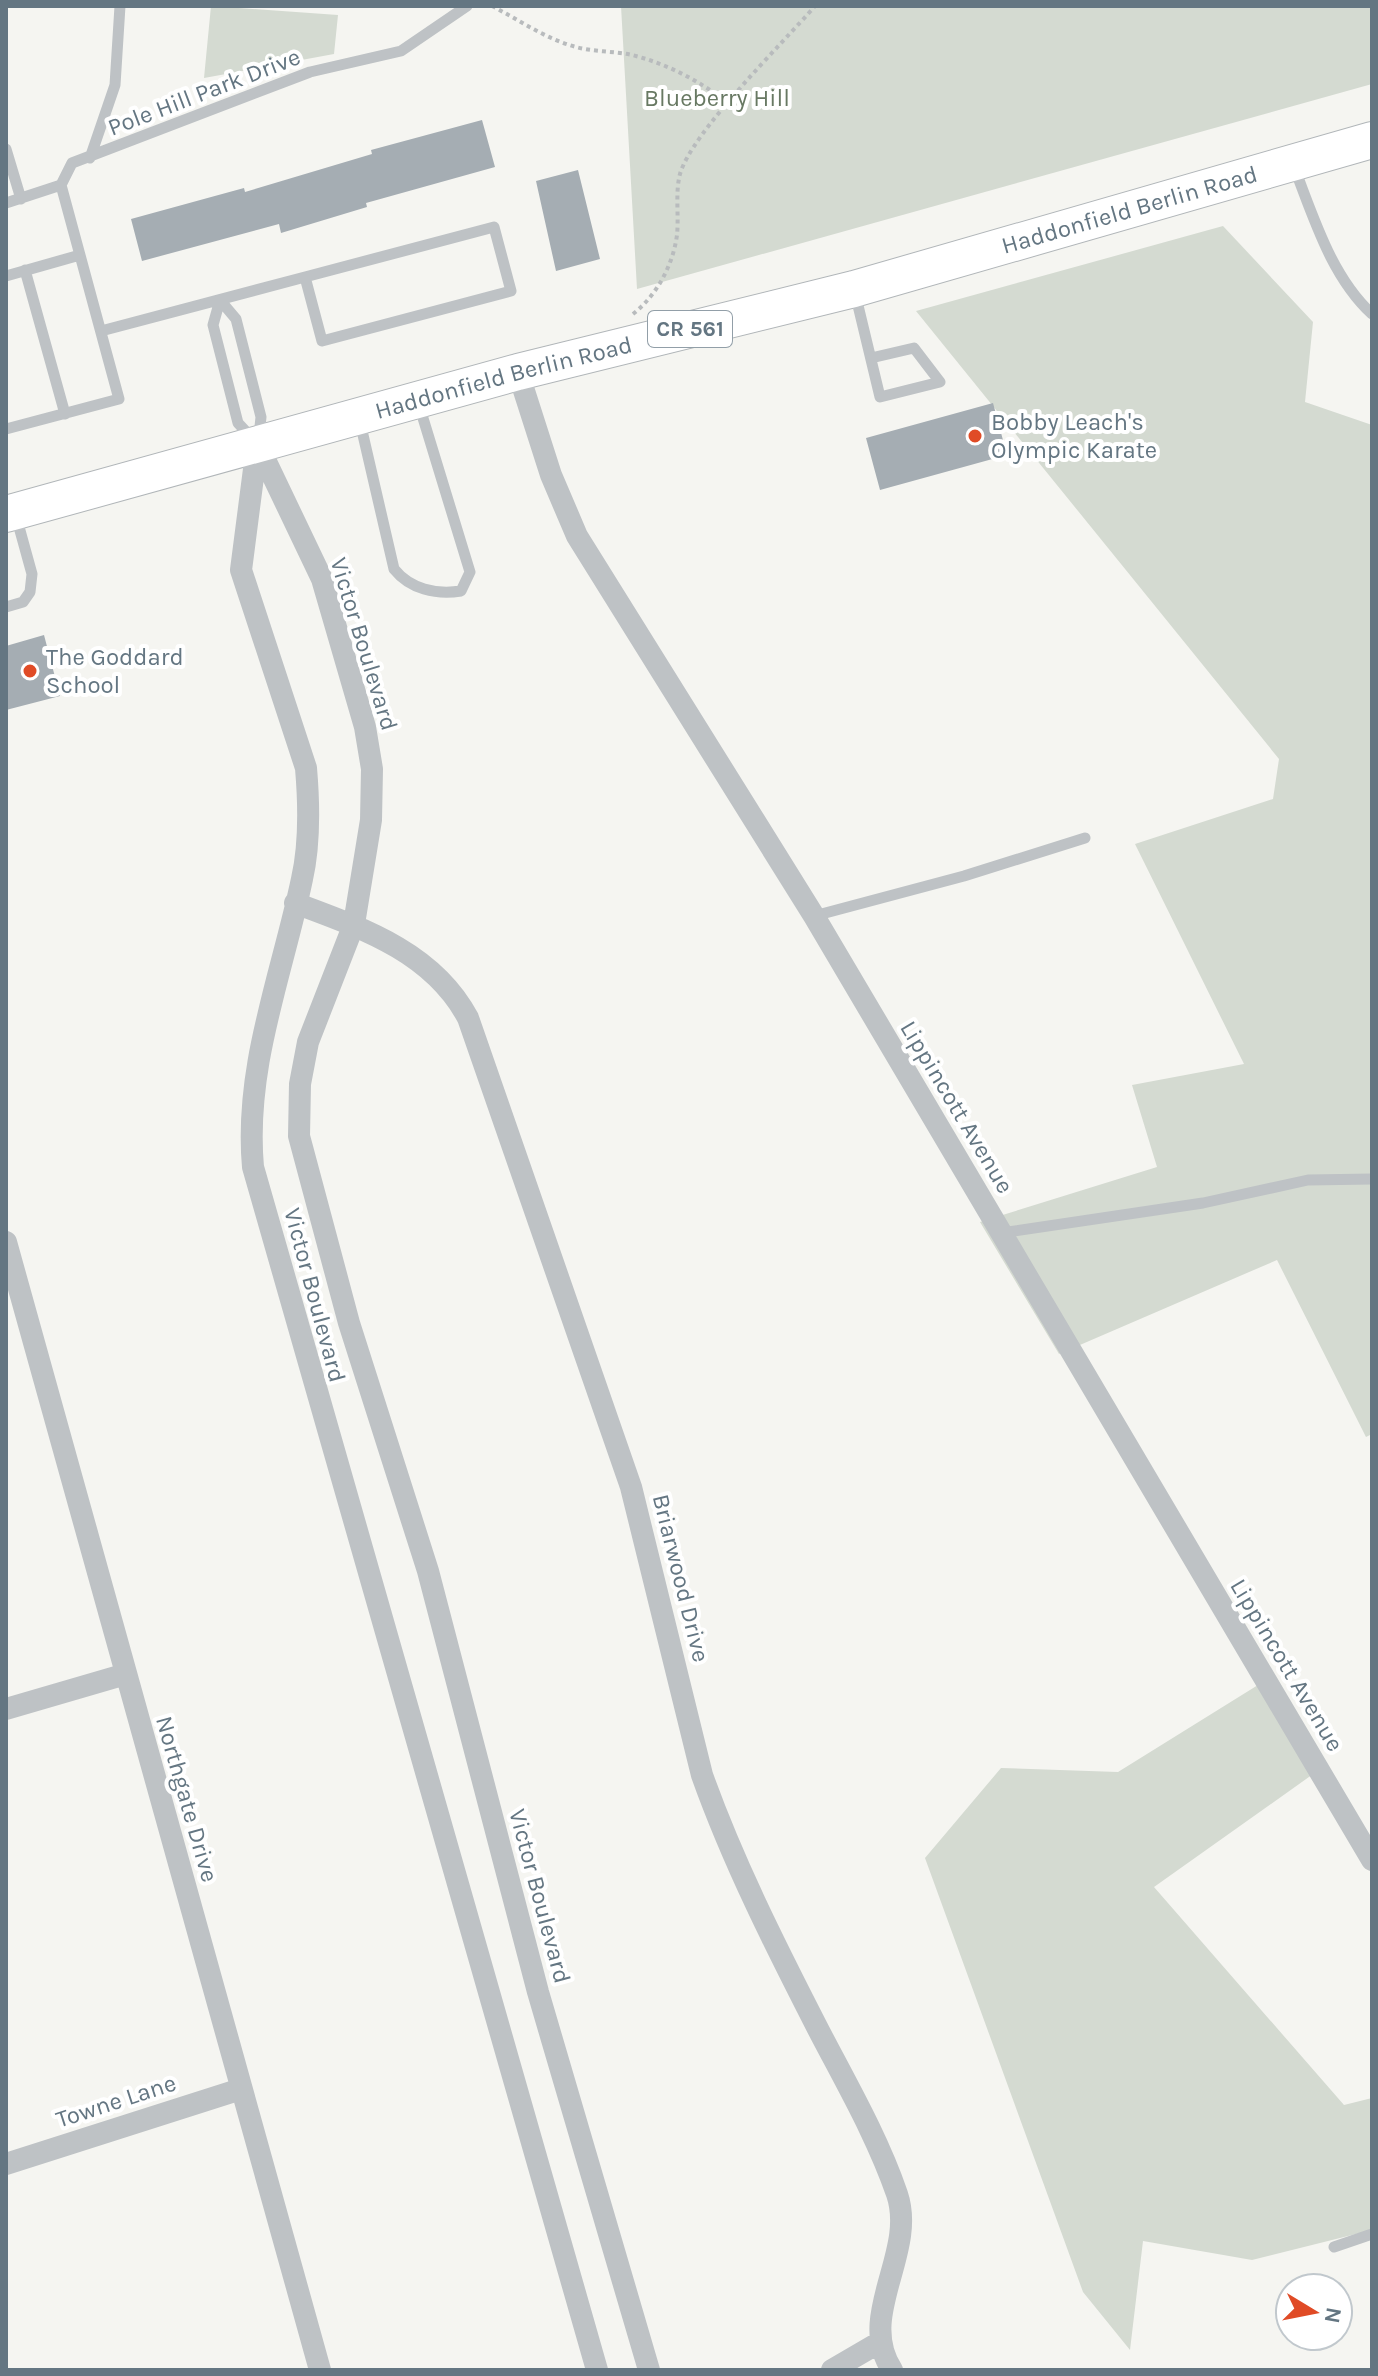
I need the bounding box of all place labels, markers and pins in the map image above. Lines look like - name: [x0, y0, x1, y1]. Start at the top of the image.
- place label: Bobby Leach's Olympic Karate: [991, 408, 1157, 464]
- marker: Bobby Leach's Olympic Karate: [966, 427, 984, 445]
- place label: The Goddard School: [46, 643, 184, 699]
- marker: The Goddard School: [21, 662, 39, 680]

